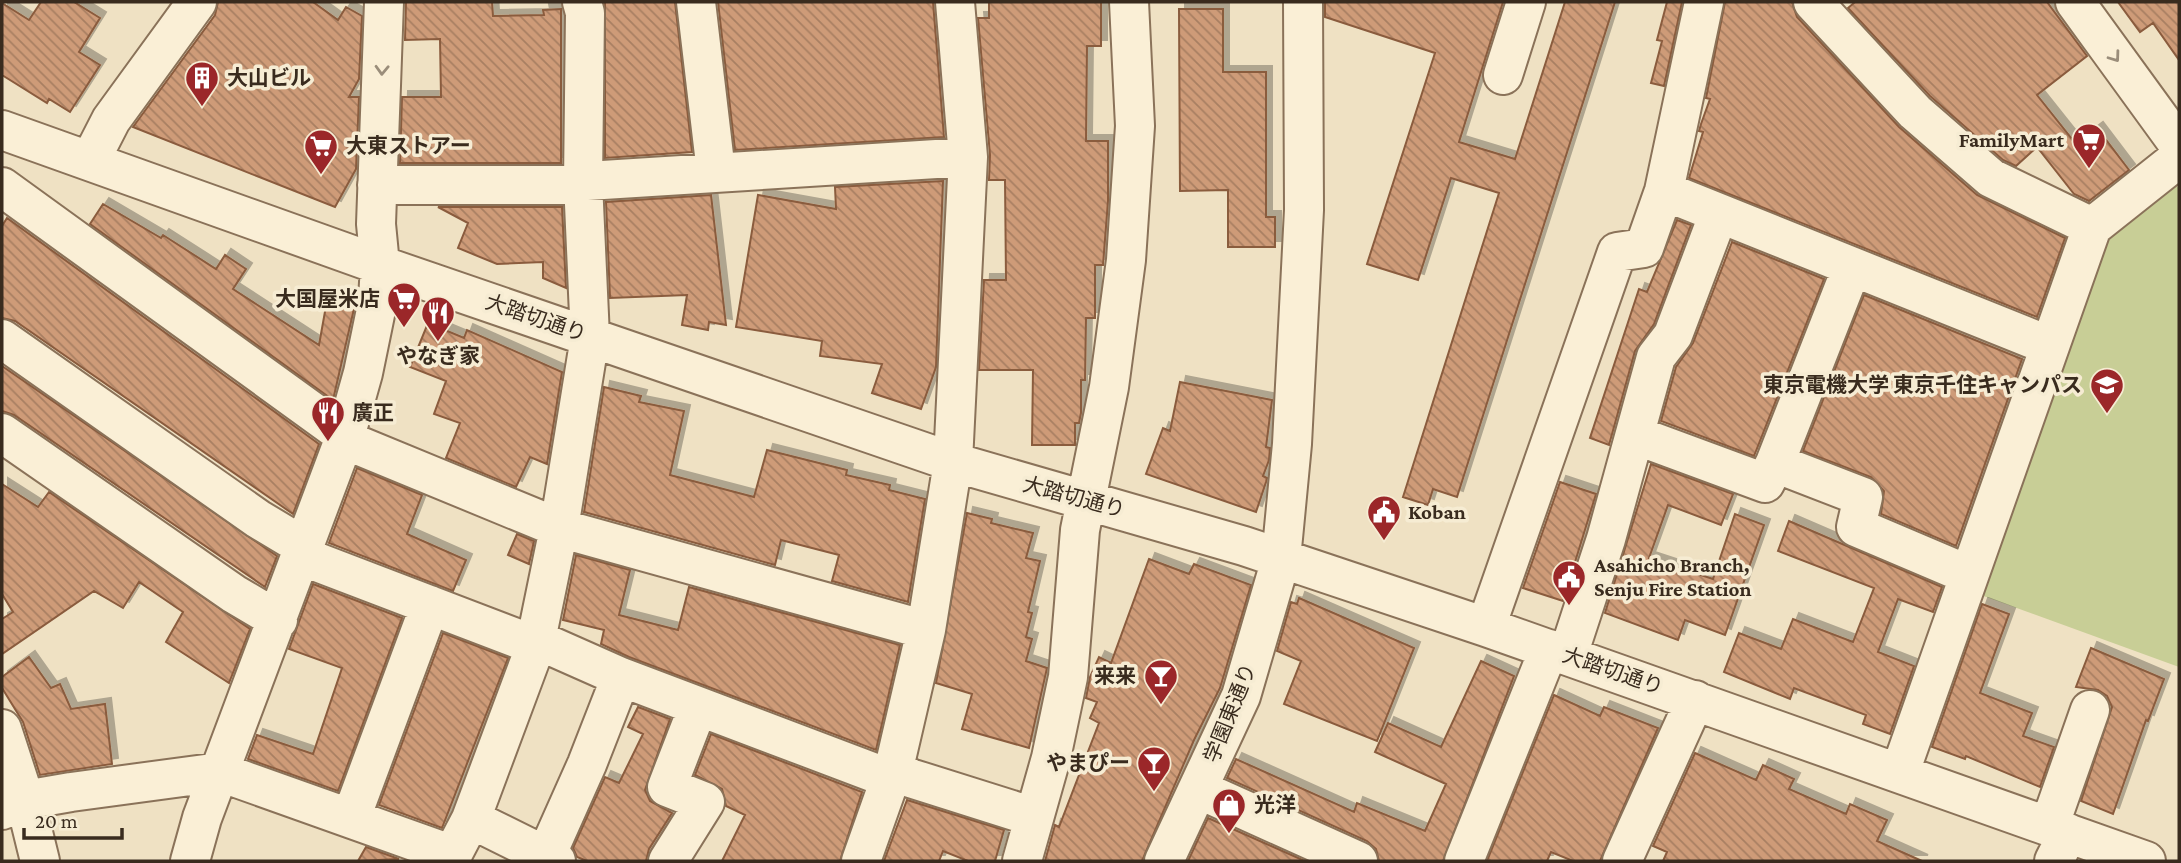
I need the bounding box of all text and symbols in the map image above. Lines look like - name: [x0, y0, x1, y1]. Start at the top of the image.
- one-way arrow: [2107, 49, 2119, 62]
- building icon: 大山ビル: [183, 59, 221, 108]
- one-way arrow: [374, 65, 389, 76]
- place label: 大山ビル: [227, 66, 311, 90]
- supermarket icon: FamilyMart: [2070, 121, 2108, 170]
- supermarket icon: 大東ストアー: [302, 127, 340, 176]
- place label: FamilyMart: [1959, 128, 2064, 152]
- place label: 大東ストアー: [346, 134, 471, 158]
- supermarket icon: 大国屋米店: [385, 280, 423, 329]
- place label: 大国屋米店: [275, 287, 380, 311]
- street label: 大踏切通り: [482, 290, 590, 346]
- restaurant icon: やなぎ家: [419, 294, 457, 343]
- place label: やなぎ家: [396, 344, 480, 368]
- school or university icon: 東京電機大学 東京千住キャンパス: [2088, 366, 2126, 415]
- place label: 東京電機大学 東京千住キャンパス: [1763, 373, 2082, 397]
- restaurant icon: 廣正: [309, 394, 347, 443]
- place label: 廣正: [352, 401, 394, 425]
- street label: 大踏切通り: [1020, 472, 1128, 522]
- public building icon: Koban: [1365, 493, 1403, 542]
- place label: Koban: [1408, 500, 1466, 524]
- place label: Asahicho Branch, Senju Fire Station: [1593, 553, 1752, 601]
- public building icon: Asahicho Branch, Senju Fire Station: [1550, 558, 1588, 607]
- street label: 大踏切通り: [1559, 643, 1667, 699]
- bar icon: 来来: [1142, 657, 1180, 706]
- street label: 学園東通り: [1199, 660, 1261, 766]
- place label: 来来: [1094, 664, 1136, 688]
- bar icon: やまぴー: [1135, 744, 1173, 793]
- place label: やまぴー: [1046, 751, 1130, 775]
- shop icon: 光洋: [1210, 786, 1248, 835]
- place label: 光洋: [1254, 793, 1296, 817]
- scale bar: [24, 796, 122, 840]
- text: 20 m: [35, 809, 78, 833]

